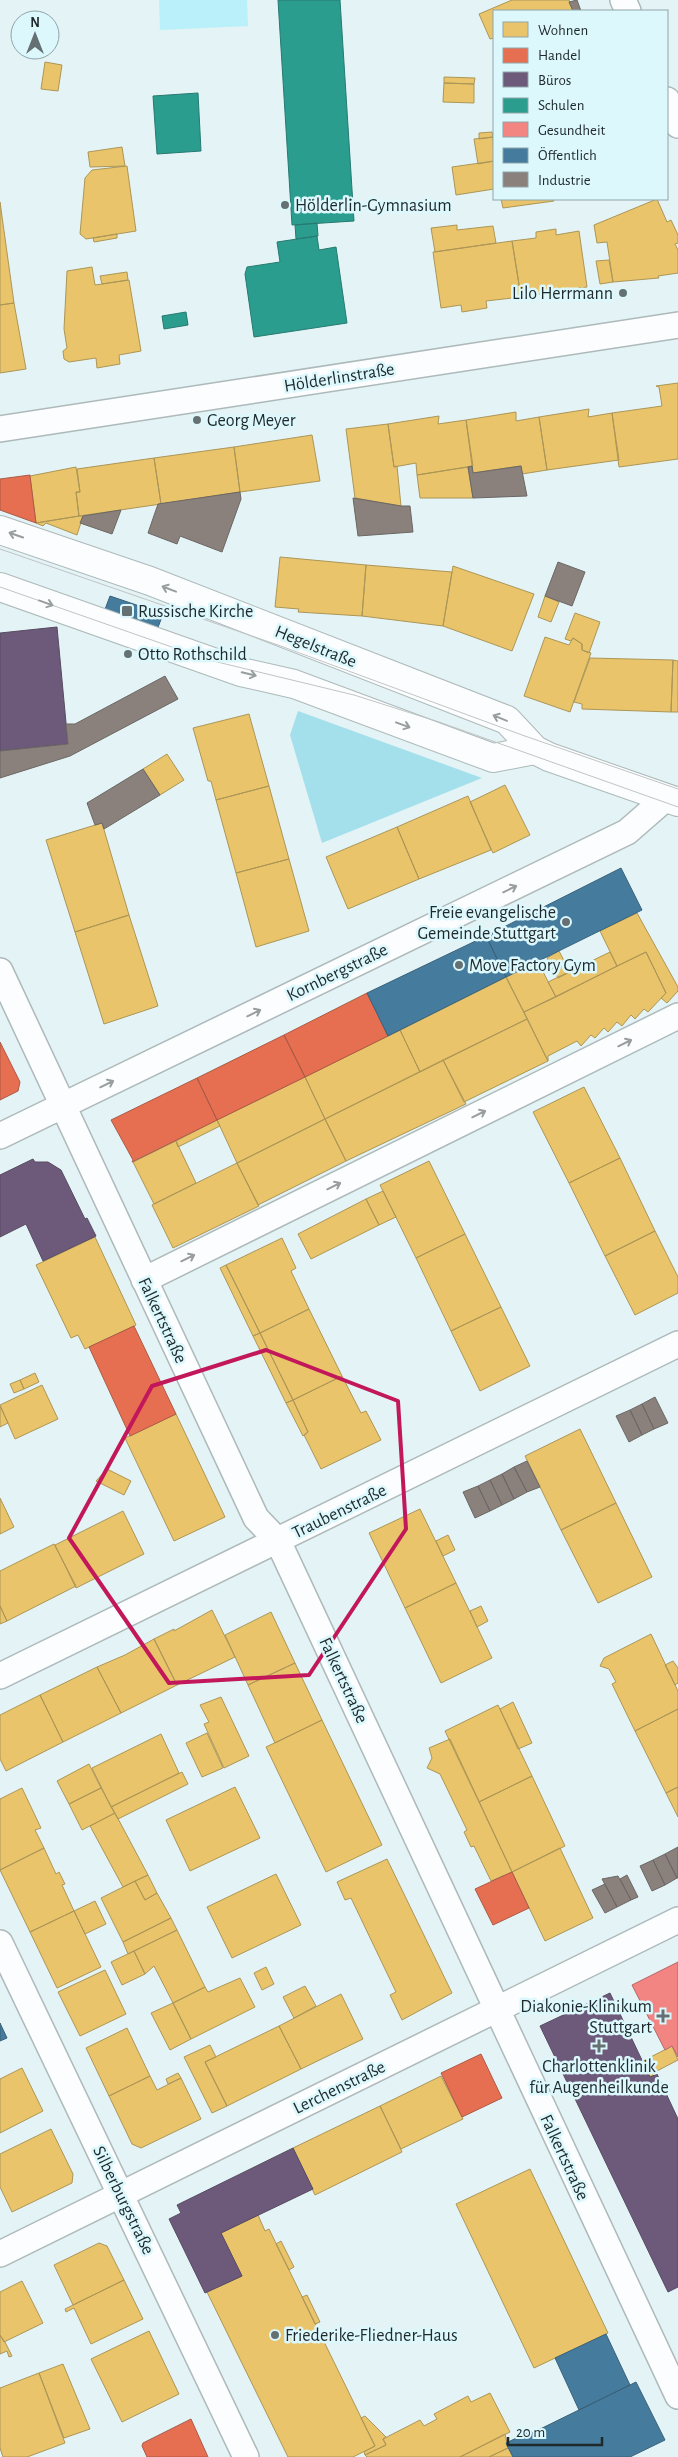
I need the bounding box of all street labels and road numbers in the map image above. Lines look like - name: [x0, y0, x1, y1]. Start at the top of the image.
- street label: Hölderlinstraße: [283, 360, 396, 396]
- street label: Hegelstraße: [272, 622, 359, 671]
- street label: Kornbergstraße: [284, 941, 391, 1005]
- street label: Falkertstraße: [134, 1275, 190, 1366]
- street label: Traubenstraße: [290, 1481, 389, 1542]
- street label: Falkertstraße: [315, 1635, 371, 1726]
- street label: Lerchenstraße: [291, 2058, 388, 2118]
- street label: Falkertstraße: [536, 2112, 592, 2203]
- street label: Silberburgstraße: [89, 2143, 157, 2257]

